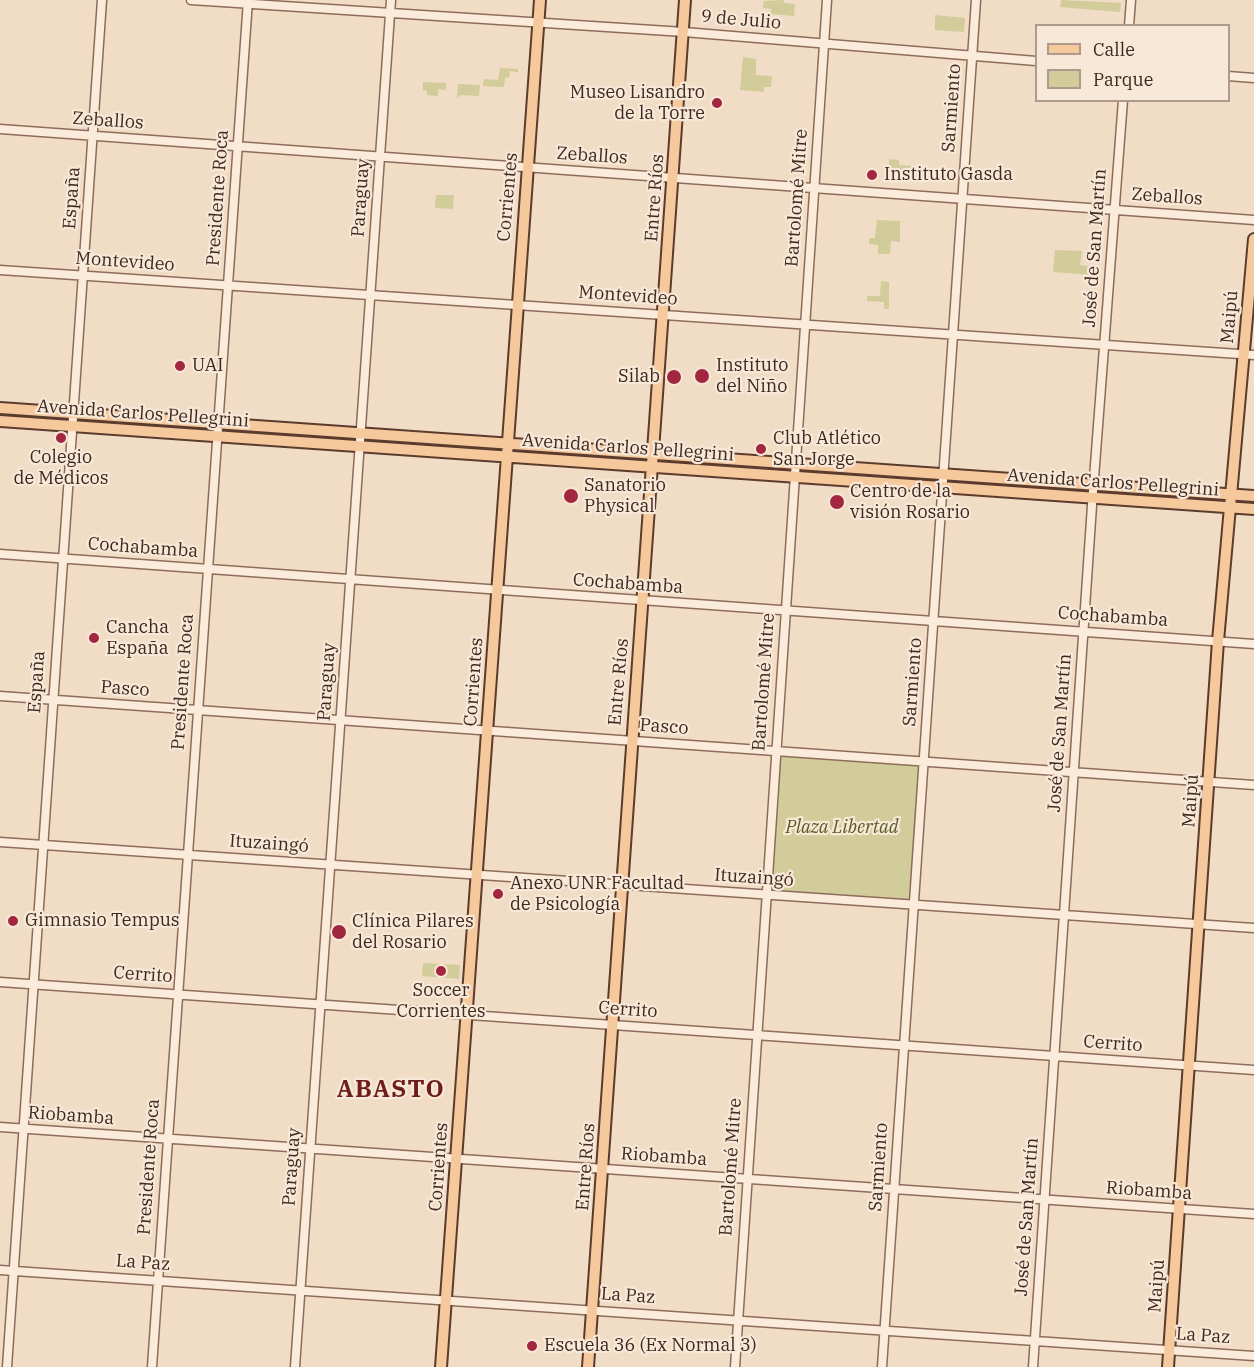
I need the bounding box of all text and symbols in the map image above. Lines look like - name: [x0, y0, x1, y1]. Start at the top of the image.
- street label: 9 de Julio: [700, 6, 782, 34]
- legend: [1035, 24, 1230, 102]
- text: Calle: [1093, 38, 1135, 61]
- street label: Sarmiento: [938, 63, 966, 153]
- text: Parque: [1093, 68, 1153, 91]
- place label: Museo Lisandro de la Torre: [570, 82, 705, 124]
- marker: Museo Lisandro de la Torre: [710, 96, 724, 110]
- street label: Zeballos: [72, 108, 144, 134]
- street label: Bartolomé Mitre: [781, 128, 813, 268]
- street label: Presidente Roca: [202, 129, 234, 267]
- street label: Zeballos: [556, 143, 628, 169]
- street label: Corrientes: [493, 152, 523, 242]
- street label: Entre Ríos: [641, 153, 669, 243]
- street label: Paraguay: [347, 158, 375, 238]
- place label: Instituto Gasda: [884, 164, 1013, 186]
- street label: España: [59, 166, 85, 230]
- marker: Instituto Gasda: [865, 168, 879, 182]
- street label: José de San Martín: [1079, 168, 1111, 328]
- street label: Zeballos: [1131, 184, 1203, 210]
- street label: Montevideo: [75, 248, 175, 276]
- street label: Montevideo: [578, 282, 678, 310]
- street label: Maipú: [1217, 289, 1243, 345]
- place label: UAI: [192, 355, 223, 377]
- place label: Instituto del Niño: [716, 355, 788, 398]
- marker: UAI: [173, 359, 187, 373]
- place label: Silab: [618, 366, 660, 388]
- marker: Instituto del Niño: [693, 367, 711, 385]
- marker: Silab: [665, 368, 683, 386]
- street label: Avenida Carlos Pellegrini: [36, 396, 250, 432]
- place label: Club Atlético San Jorge: [773, 428, 881, 470]
- street label: Avenida Carlos Pellegrini: [521, 430, 735, 466]
- marker: Colegio de Médicos: [54, 431, 68, 445]
- marker: Club Atlético San Jorge: [754, 442, 768, 456]
- place label: Colegio de Médicos: [14, 447, 108, 490]
- street label: Avenida Carlos Pellegrini: [1006, 465, 1220, 501]
- place label: Sanatorio Physical: [584, 475, 666, 518]
- place label: Centro de la visión Rosario: [850, 481, 970, 524]
- marker: Sanatorio Physical: [562, 487, 580, 505]
- marker: Centro de la visión Rosario: [828, 493, 846, 511]
- street label: Cochabamba: [87, 533, 199, 563]
- street label: Cochabamba: [572, 569, 684, 599]
- street label: Cochabamba: [1057, 602, 1169, 632]
- street label: Bartolomé Mitre: [748, 612, 780, 752]
- street label: Presidente Roca: [167, 613, 199, 751]
- place label: Cancha España: [106, 617, 169, 660]
- marker: Cancha España: [87, 631, 101, 645]
- street label: Corrientes: [460, 637, 488, 727]
- street label: Entre Ríos: [604, 637, 634, 727]
- street label: Sarmiento: [899, 637, 927, 727]
- street label: Paraguay: [313, 642, 341, 722]
- street label: España: [24, 650, 50, 714]
- street label: José de San Martín: [1044, 653, 1076, 813]
- street label: Pasco: [100, 677, 150, 701]
- street label: Pasco: [639, 715, 689, 739]
- street label: Maipú: [1178, 774, 1204, 828]
- park label: Plaza Libertad: [785, 817, 899, 839]
- street label: Ituzaingó: [228, 830, 310, 858]
- street label: Ituzaingó: [713, 864, 795, 892]
- place label: Anexo UNR Facultad de Psicología: [510, 873, 684, 916]
- marker: Anexo UNR Facultad de Psicología: [491, 887, 505, 901]
- place label: Gimnasio Tempus: [25, 910, 180, 932]
- place label: Clínica Pilares del Rosario: [352, 911, 474, 954]
- marker: Gimnasio Tempus: [6, 914, 20, 928]
- marker: Clínica Pilares del Rosario: [330, 923, 348, 941]
- street label: Cerrito: [113, 962, 173, 988]
- marker: Soccer Corrientes: [434, 964, 448, 978]
- place label: Soccer Corrientes: [396, 980, 486, 1022]
- street label: Cerrito: [598, 997, 658, 1023]
- street label: Cerrito: [1083, 1031, 1143, 1057]
- district label: ABASTO: [337, 1076, 445, 1104]
- street label: Bartolomé Mitre: [715, 1097, 747, 1237]
- street label: Presidente Roca: [133, 1098, 165, 1236]
- street label: Riobamba: [27, 1102, 115, 1130]
- street label: Corrientes: [425, 1122, 453, 1212]
- street label: Entre Ríos: [572, 1122, 600, 1212]
- street label: Sarmiento: [865, 1122, 893, 1212]
- street label: Paraguay: [278, 1127, 306, 1207]
- street label: José de San Martín: [1011, 1137, 1043, 1297]
- street label: Riobamba: [620, 1143, 708, 1171]
- street label: Riobamba: [1105, 1177, 1193, 1205]
- street label: La Paz: [115, 1250, 171, 1276]
- street label: Maipú: [1144, 1259, 1170, 1313]
- street label: La Paz: [600, 1283, 656, 1309]
- street label: La Paz: [1175, 1323, 1231, 1349]
- place label: Escuela 36 (Ex Normal 3): [544, 1335, 757, 1357]
- marker: Escuela 36 (Ex Normal 3): [525, 1339, 539, 1353]

